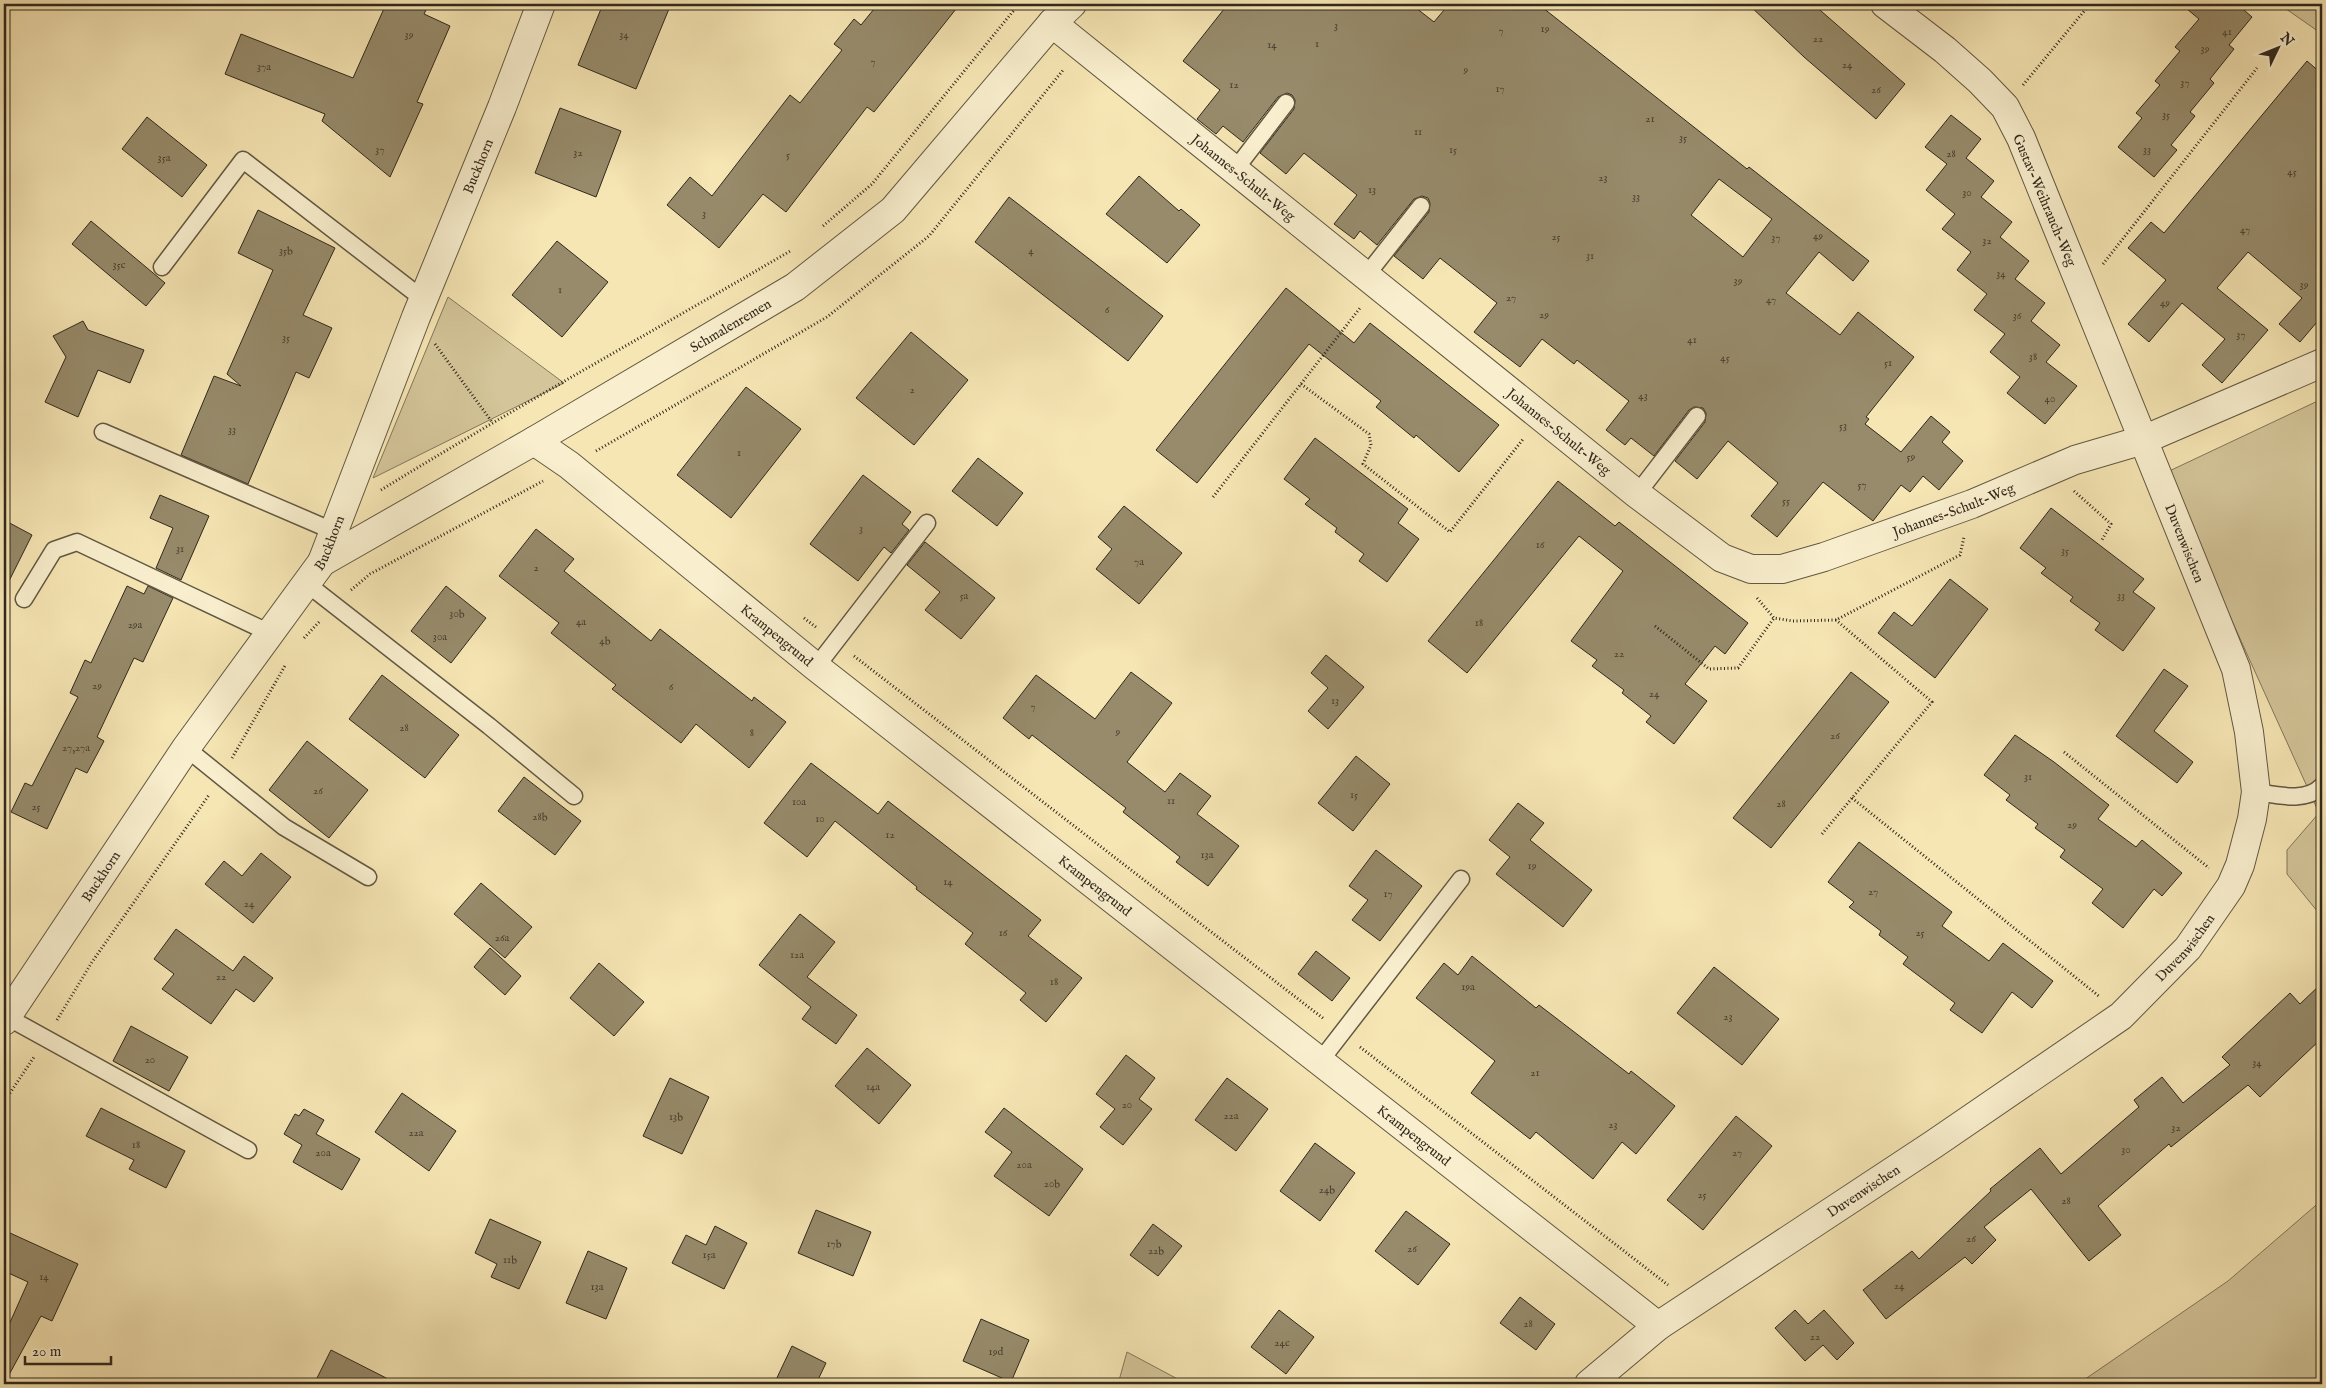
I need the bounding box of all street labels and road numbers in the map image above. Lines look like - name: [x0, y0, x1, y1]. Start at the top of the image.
- street label: Johannes-Schult-Weg: [1186, 129, 1299, 226]
- street label: Gustav-Weihrauch-Weg: [2008, 131, 2080, 270]
- street label: Buckhorn: [459, 136, 498, 197]
- street label: Schmalenremen: [687, 295, 775, 357]
- street label: Johannes-Schult-Weg: [1501, 383, 1615, 480]
- street label: Johannes-Schult-Weg: [1889, 479, 2018, 542]
- street label: Duvenwischen: [2160, 501, 2208, 586]
- street label: Buckhorn: [311, 513, 349, 575]
- street label: Krampengrund: [736, 601, 817, 671]
- street label: Buckhorn: [78, 847, 125, 906]
- street label: Krampengrund: [1054, 852, 1135, 921]
- street label: Duvenwischen: [2152, 910, 2219, 986]
- street label: Krampengrund: [1373, 1101, 1454, 1171]
- street label: Duvenwischen: [1824, 1161, 1904, 1222]

